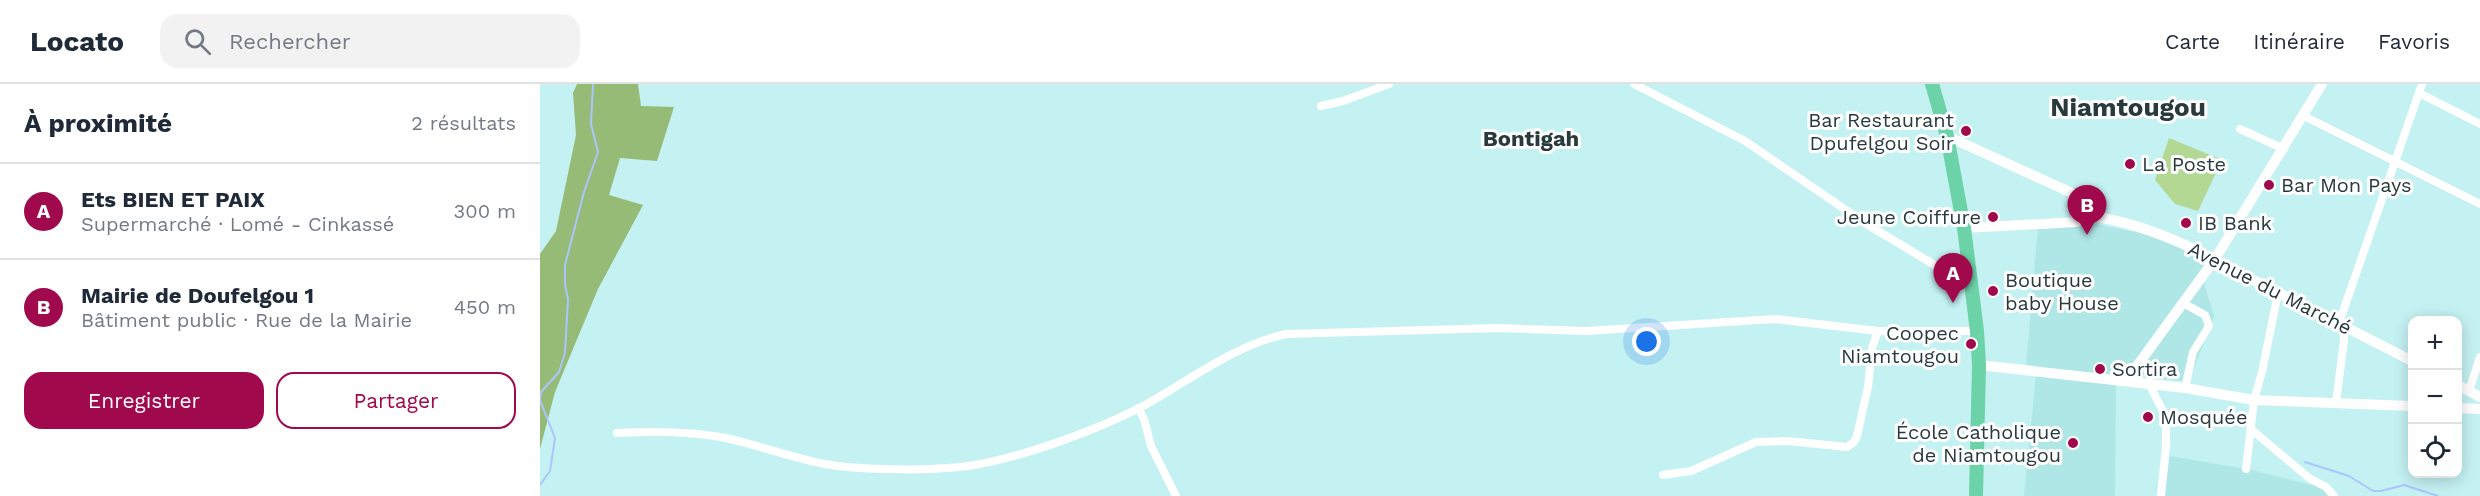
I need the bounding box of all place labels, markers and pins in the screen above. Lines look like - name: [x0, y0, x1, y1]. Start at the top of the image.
- place label: Bar Restaurant Dpufelgou Soir: [1808, 108, 1955, 155]
- marker: Bar Restaurant Dpufelgou Soir: [1959, 124, 1973, 138]
- place label: La Poste: [2142, 152, 2226, 176]
- marker: La Poste: [2123, 157, 2137, 171]
- place label: Bar Mon Pays: [2281, 173, 2412, 197]
- marker: Bar Mon Pays: [2262, 178, 2276, 192]
- pin: B: [2068, 186, 2106, 235]
- place label: Jeune Coiffure: [1837, 205, 1981, 229]
- marker: Jeune Coiffure: [1986, 210, 2000, 224]
- place label: IB Bank: [2198, 211, 2272, 235]
- marker: IB Bank: [2179, 216, 2193, 230]
- pin: A: [1934, 254, 1972, 303]
- place label: Boutique baby House: [2005, 268, 2119, 315]
- marker: Boutique baby House: [1986, 284, 2000, 298]
- place label: Coopec Niamtougou: [1841, 321, 1959, 368]
- marker: Coopec Niamtougou: [1964, 337, 1978, 351]
- place label: Sortira: [2112, 357, 2177, 381]
- marker: Sortira: [2093, 362, 2107, 376]
- place label: Mosquée: [2160, 405, 2247, 429]
- marker: Mosquée: [2141, 410, 2155, 424]
- place label: École Catholique de Niamtougou: [1896, 420, 2061, 467]
- marker: École Catholique de Niamtougou: [2066, 436, 2080, 450]

